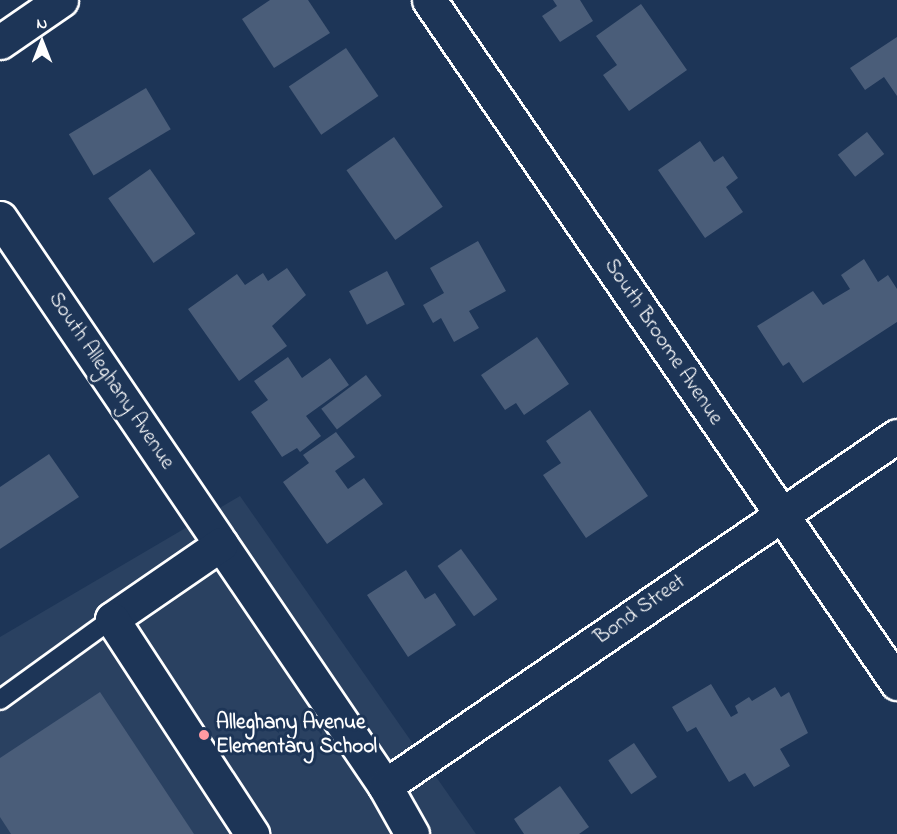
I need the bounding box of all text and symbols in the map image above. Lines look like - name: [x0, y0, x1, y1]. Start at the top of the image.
- north arrow: [12, 12, 72, 72]
- text: N: [37, 12, 47, 36]
- street label: South Broome Avenue: [598, 254, 728, 430]
- street label: South Alleghany Avenue: [42, 288, 180, 474]
- street label: Bond Street: [590, 569, 690, 651]
- place label: Alleghany Avenue Elementary School: [216, 710, 377, 760]
- marker: Alleghany Avenue Elementary School: [197, 728, 211, 742]

